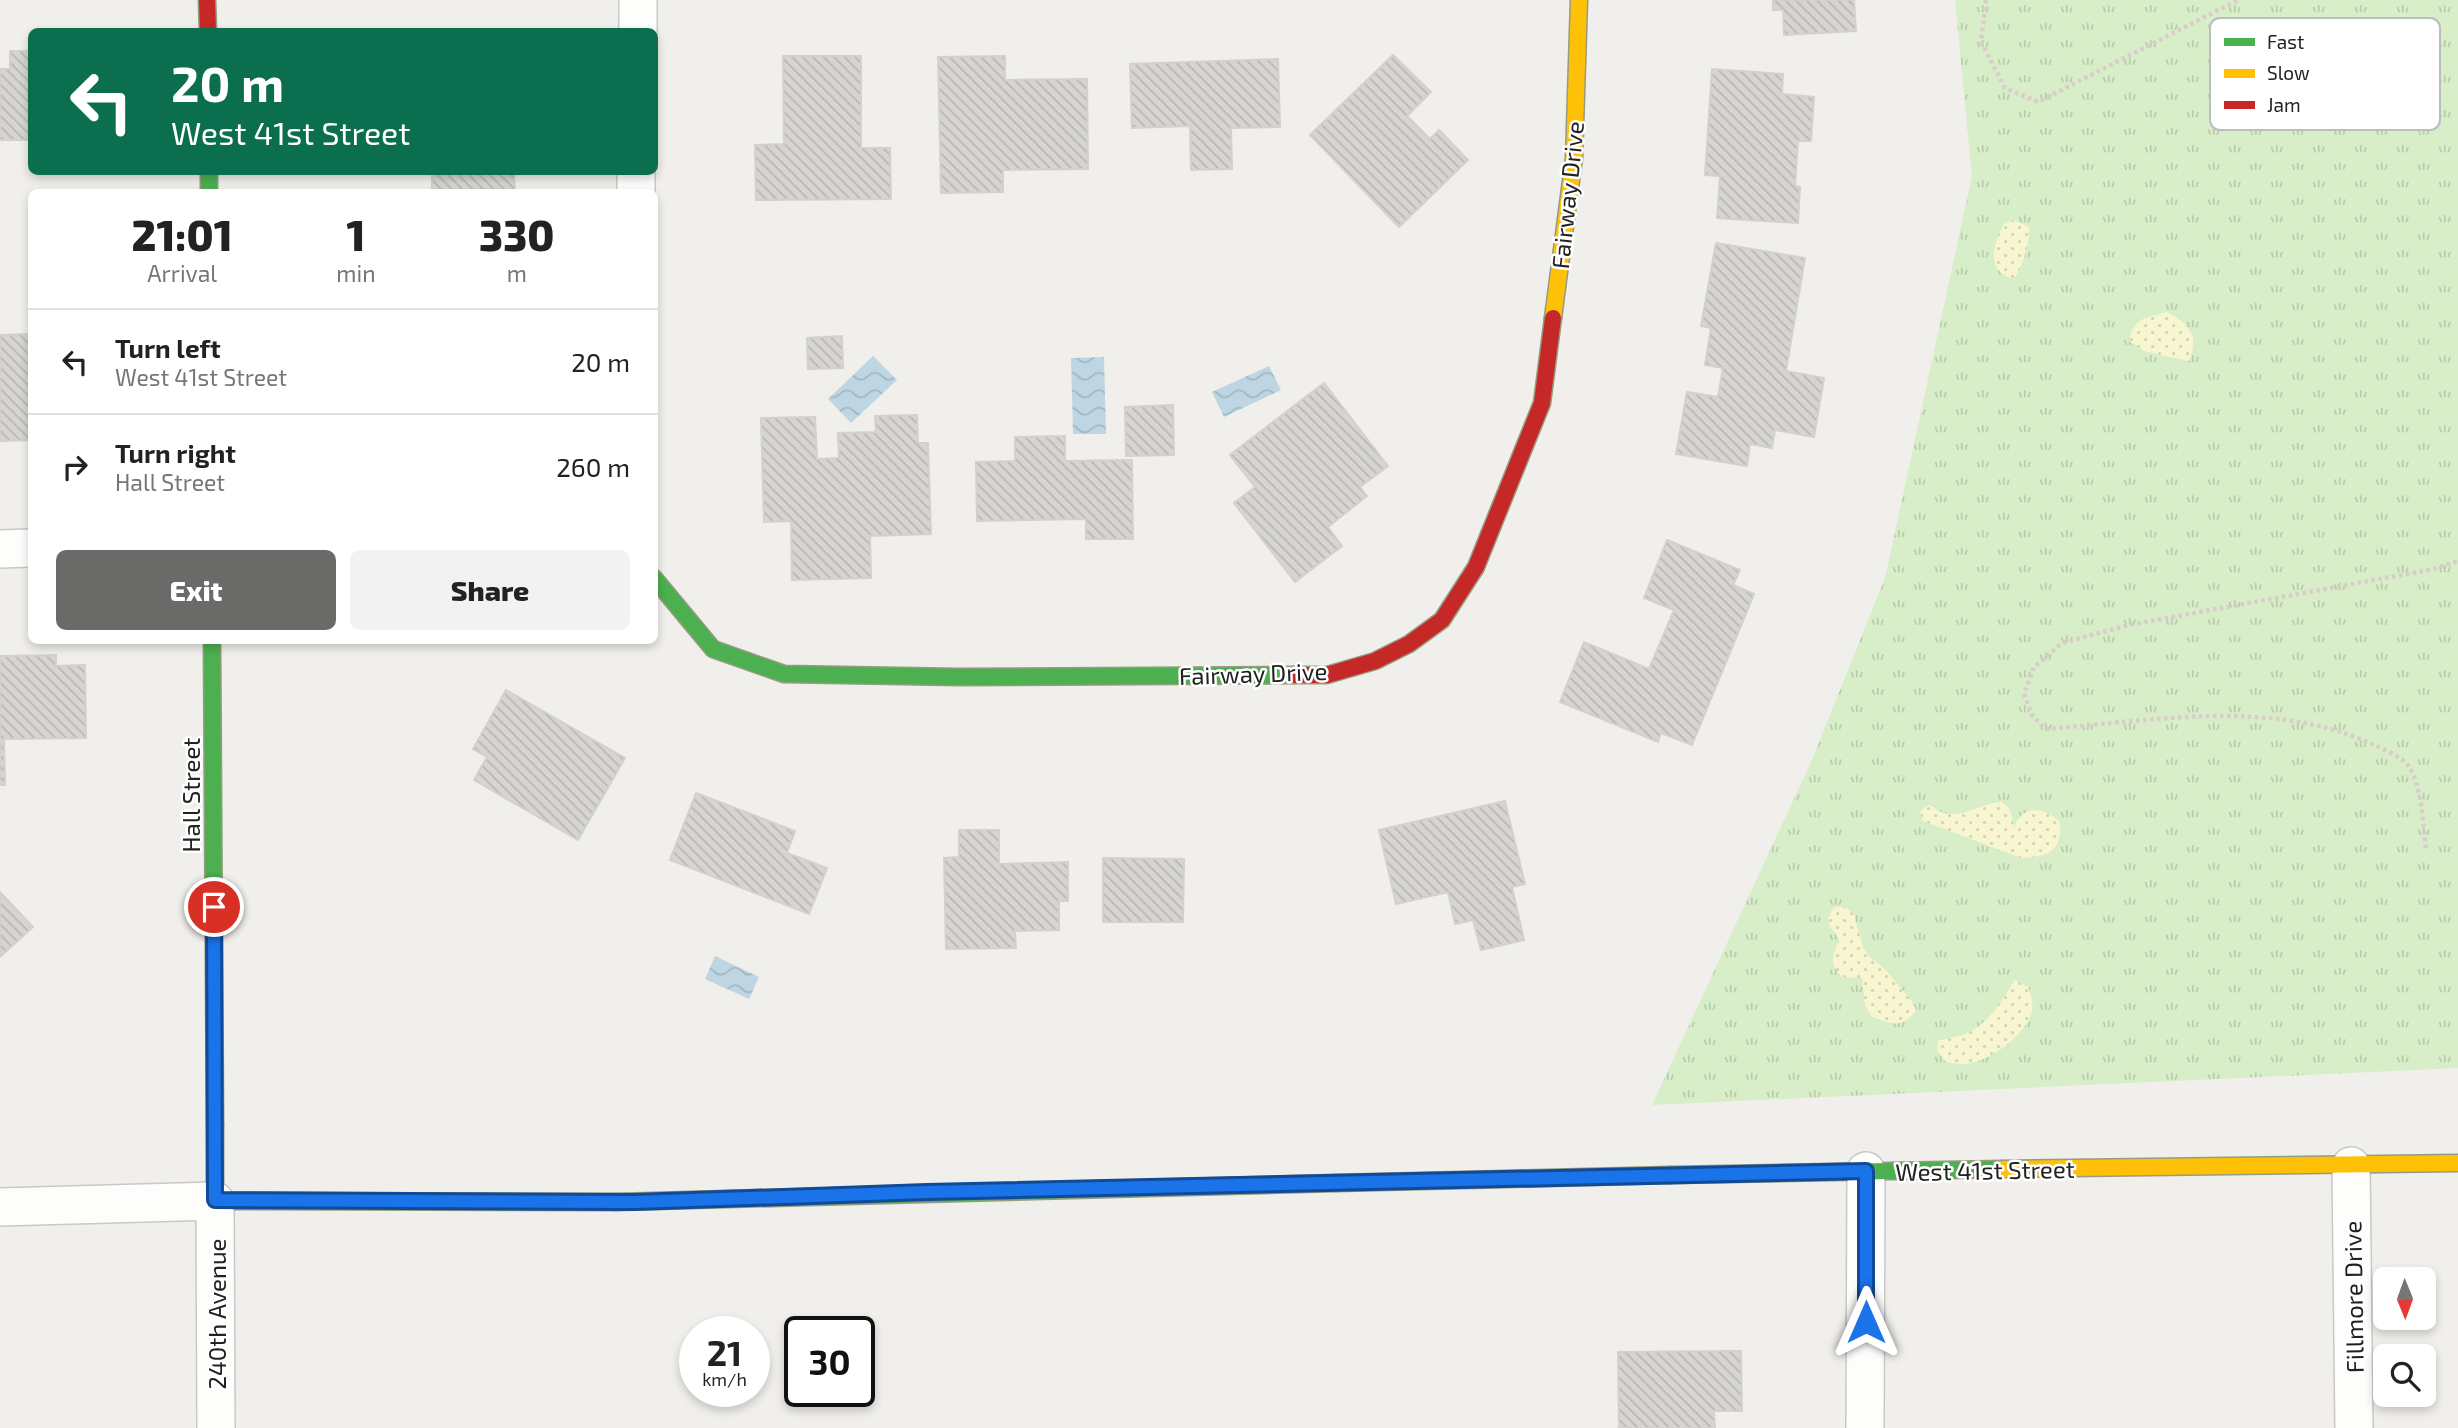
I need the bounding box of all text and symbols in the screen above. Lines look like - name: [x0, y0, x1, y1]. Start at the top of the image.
- legend: [2210, 18, 2440, 130]
- text: Fast: [2267, 30, 2304, 53]
- text: 20 m: [171, 53, 284, 112]
- icon: left: [56, 56, 147, 147]
- text: Slow: [2267, 61, 2310, 84]
- text: Jam: [2267, 93, 2301, 116]
- text: West 41st Street: [171, 113, 410, 151]
- street label: Fairway Drive: [1545, 120, 1589, 270]
- text: 21:01: [132, 209, 233, 259]
- text: 1: [346, 209, 365, 259]
- text: 330: [479, 209, 554, 259]
- text: Arrival: [147, 259, 217, 287]
- text: min: [336, 259, 376, 287]
- text: m: [507, 259, 527, 287]
- text: Turn left: [115, 332, 221, 363]
- icon: left: [56, 343, 94, 381]
- text: 20 m: [571, 346, 630, 377]
- text: West 41st Street: [115, 363, 287, 391]
- text: Turn right: [115, 437, 236, 468]
- icon: right: [56, 448, 94, 486]
- text: 260 m: [556, 451, 630, 482]
- text: Hall Street: [115, 468, 225, 496]
- button: Exit: [56, 550, 336, 630]
- button: Share: [350, 550, 630, 630]
- street label: Fairway Drive: [1178, 656, 1328, 690]
- street label: Hall Street: [176, 738, 205, 852]
- pin: [184, 877, 244, 937]
- icon: arrive: [195, 888, 233, 926]
- street label: West 41st Street: [1895, 1154, 2075, 1186]
- street label: Fillmore Drive: [2337, 1221, 2369, 1373]
- street label: 240th Avenue: [202, 1238, 231, 1390]
- north arrow: [2373, 1267, 2436, 1330]
- map controls: [2373, 1267, 2436, 1407]
- position arrow: [1829, 1285, 1903, 1359]
- speed limit sign: 30: [784, 1316, 875, 1407]
- text: 21: [707, 1331, 742, 1373]
- button: search: [2373, 1344, 2436, 1407]
- text: km/h: [702, 1368, 747, 1390]

